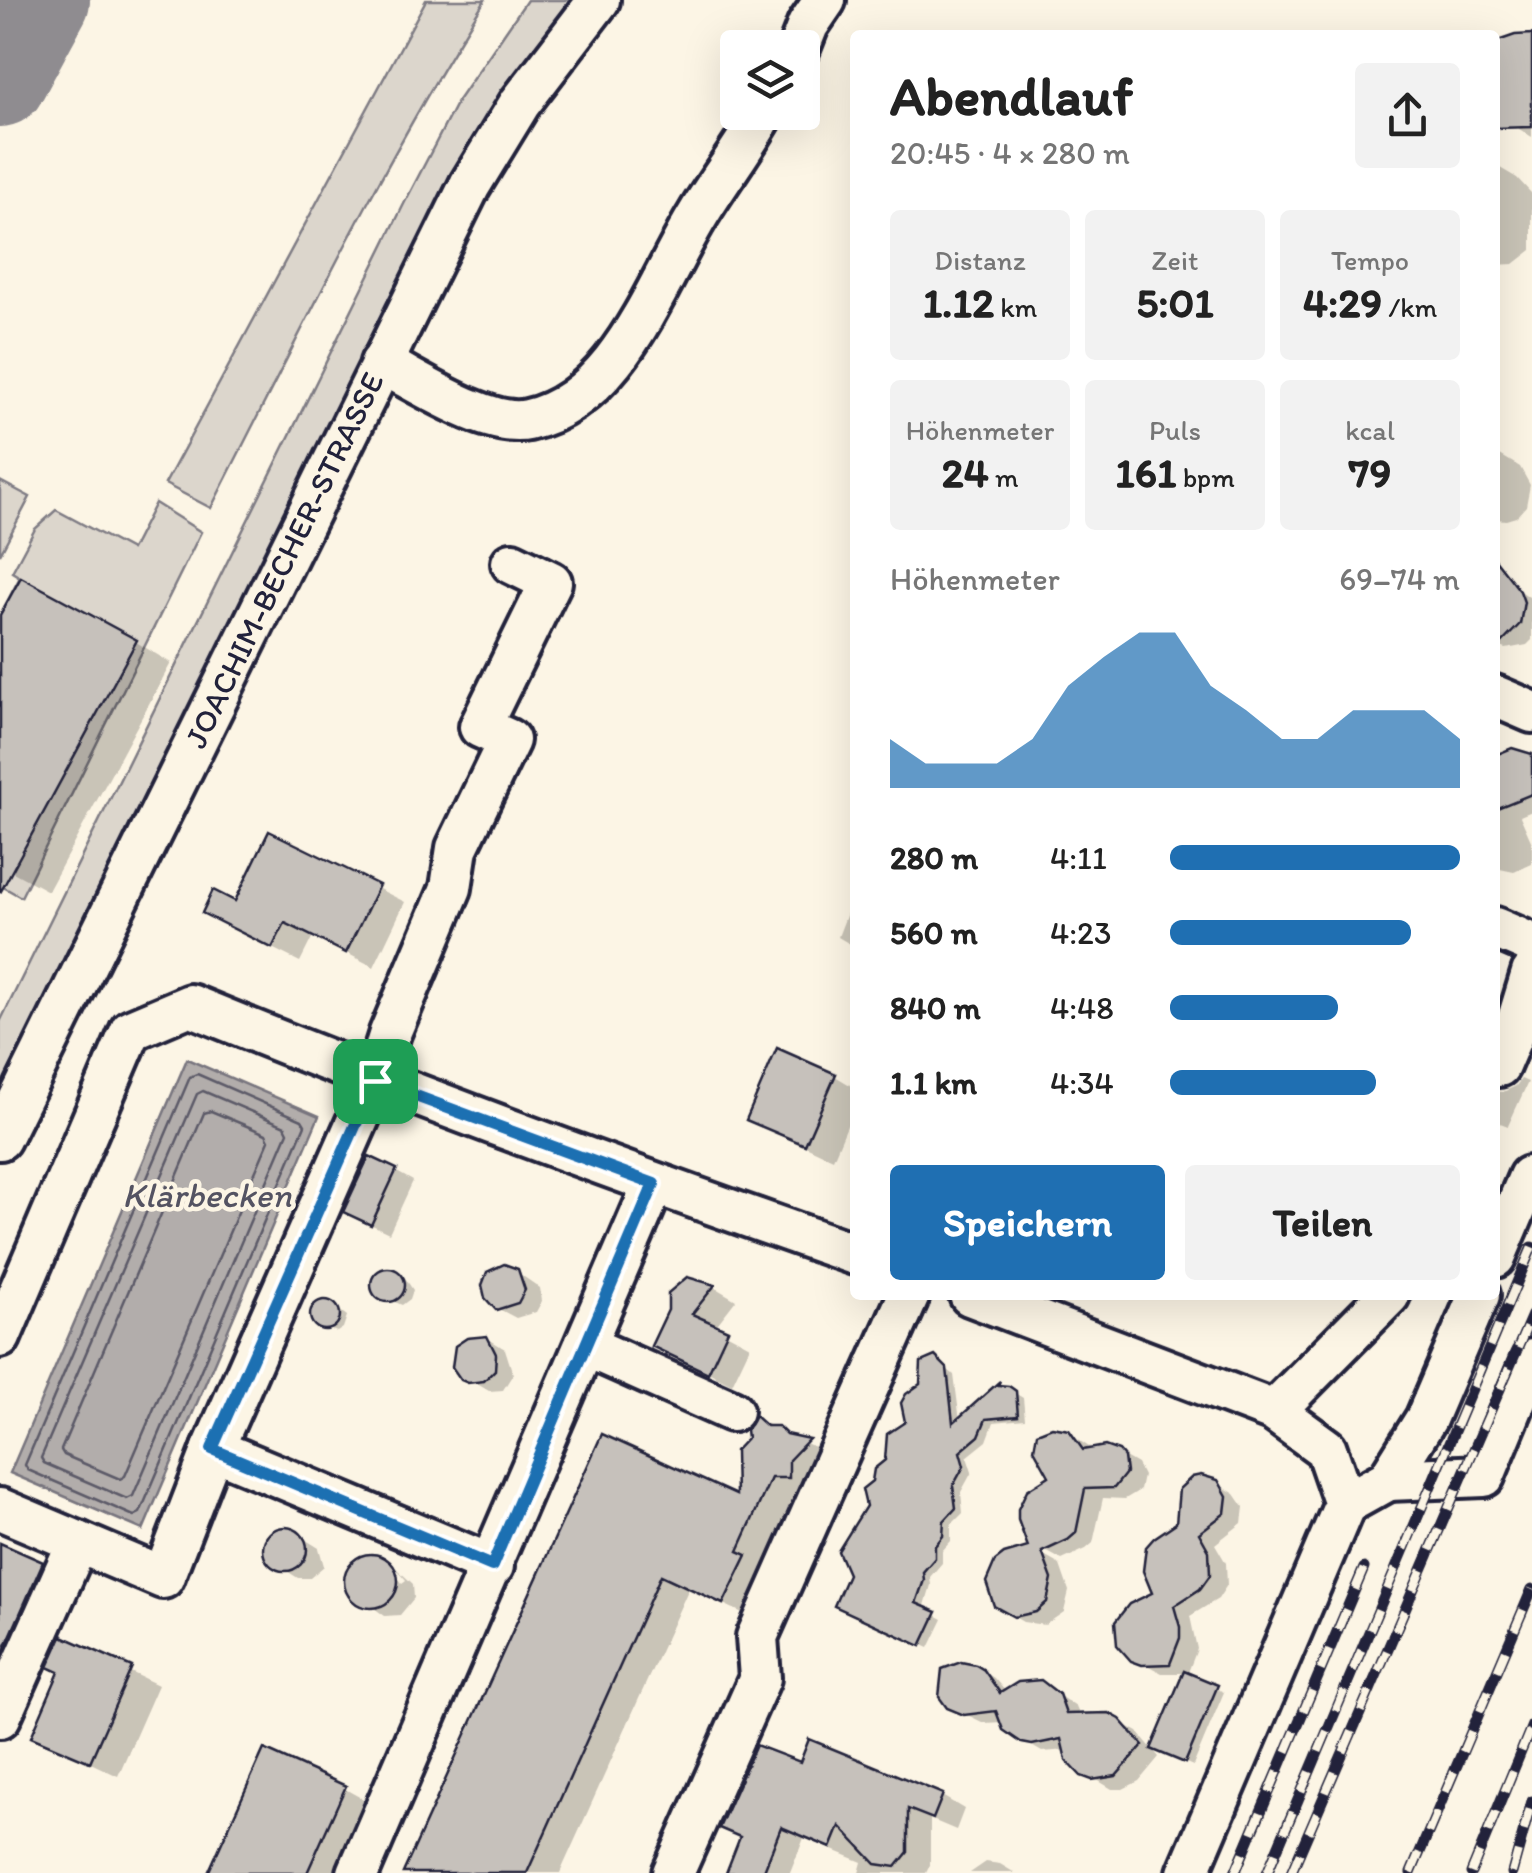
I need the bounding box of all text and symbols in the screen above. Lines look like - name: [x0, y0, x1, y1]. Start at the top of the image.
- map controls: [720, 30, 820, 130]
- button: layers: [720, 30, 820, 130]
- text: Abendlauf: [890, 63, 1133, 129]
- button: share: [1355, 63, 1460, 168]
- text: 20:45 · 4 × 280 m: [890, 134, 1130, 172]
- text: Distanz: [934, 243, 1026, 277]
- text: Zeit: [1152, 243, 1198, 277]
- text: Tempo: [1331, 243, 1409, 277]
- text: 1.12: [923, 277, 994, 328]
- text: 5:01: [1136, 277, 1214, 328]
- text: 4:29: [1303, 277, 1382, 328]
- text: km: [994, 290, 1037, 324]
- text: /km: [1382, 290, 1437, 324]
- street label: JOACHIM-BECHER-STRASSE: [176, 366, 392, 754]
- text: Höhenmeter: [906, 413, 1054, 447]
- text: Puls: [1149, 413, 1201, 447]
- text: kcal: [1345, 413, 1395, 447]
- text: 24: [941, 447, 989, 498]
- text: 161: [1115, 447, 1176, 498]
- text: 79: [1349, 447, 1391, 498]
- text: m: [989, 460, 1019, 494]
- text: bpm: [1176, 460, 1235, 494]
- text: Höhenmeter: [890, 560, 1060, 598]
- text: 69–74 m: [1339, 560, 1460, 598]
- text: 280 m: [890, 839, 978, 877]
- text: 4:11: [1050, 839, 1107, 877]
- text: 560 m: [890, 914, 978, 952]
- text: 4:23: [1050, 914, 1111, 952]
- text: 840 m: [890, 989, 981, 1027]
- text: 4:48: [1050, 989, 1114, 1027]
- pin: [333, 1039, 418, 1124]
- icon: arrive: [348, 1054, 403, 1109]
- text: 1.1 km: [890, 1064, 977, 1102]
- text: 4:34: [1050, 1064, 1114, 1102]
- button: Speichern: [890, 1165, 1165, 1280]
- button: Teilen: [1185, 1165, 1460, 1280]
- water label: Klärbecken: [122, 1174, 293, 1216]

